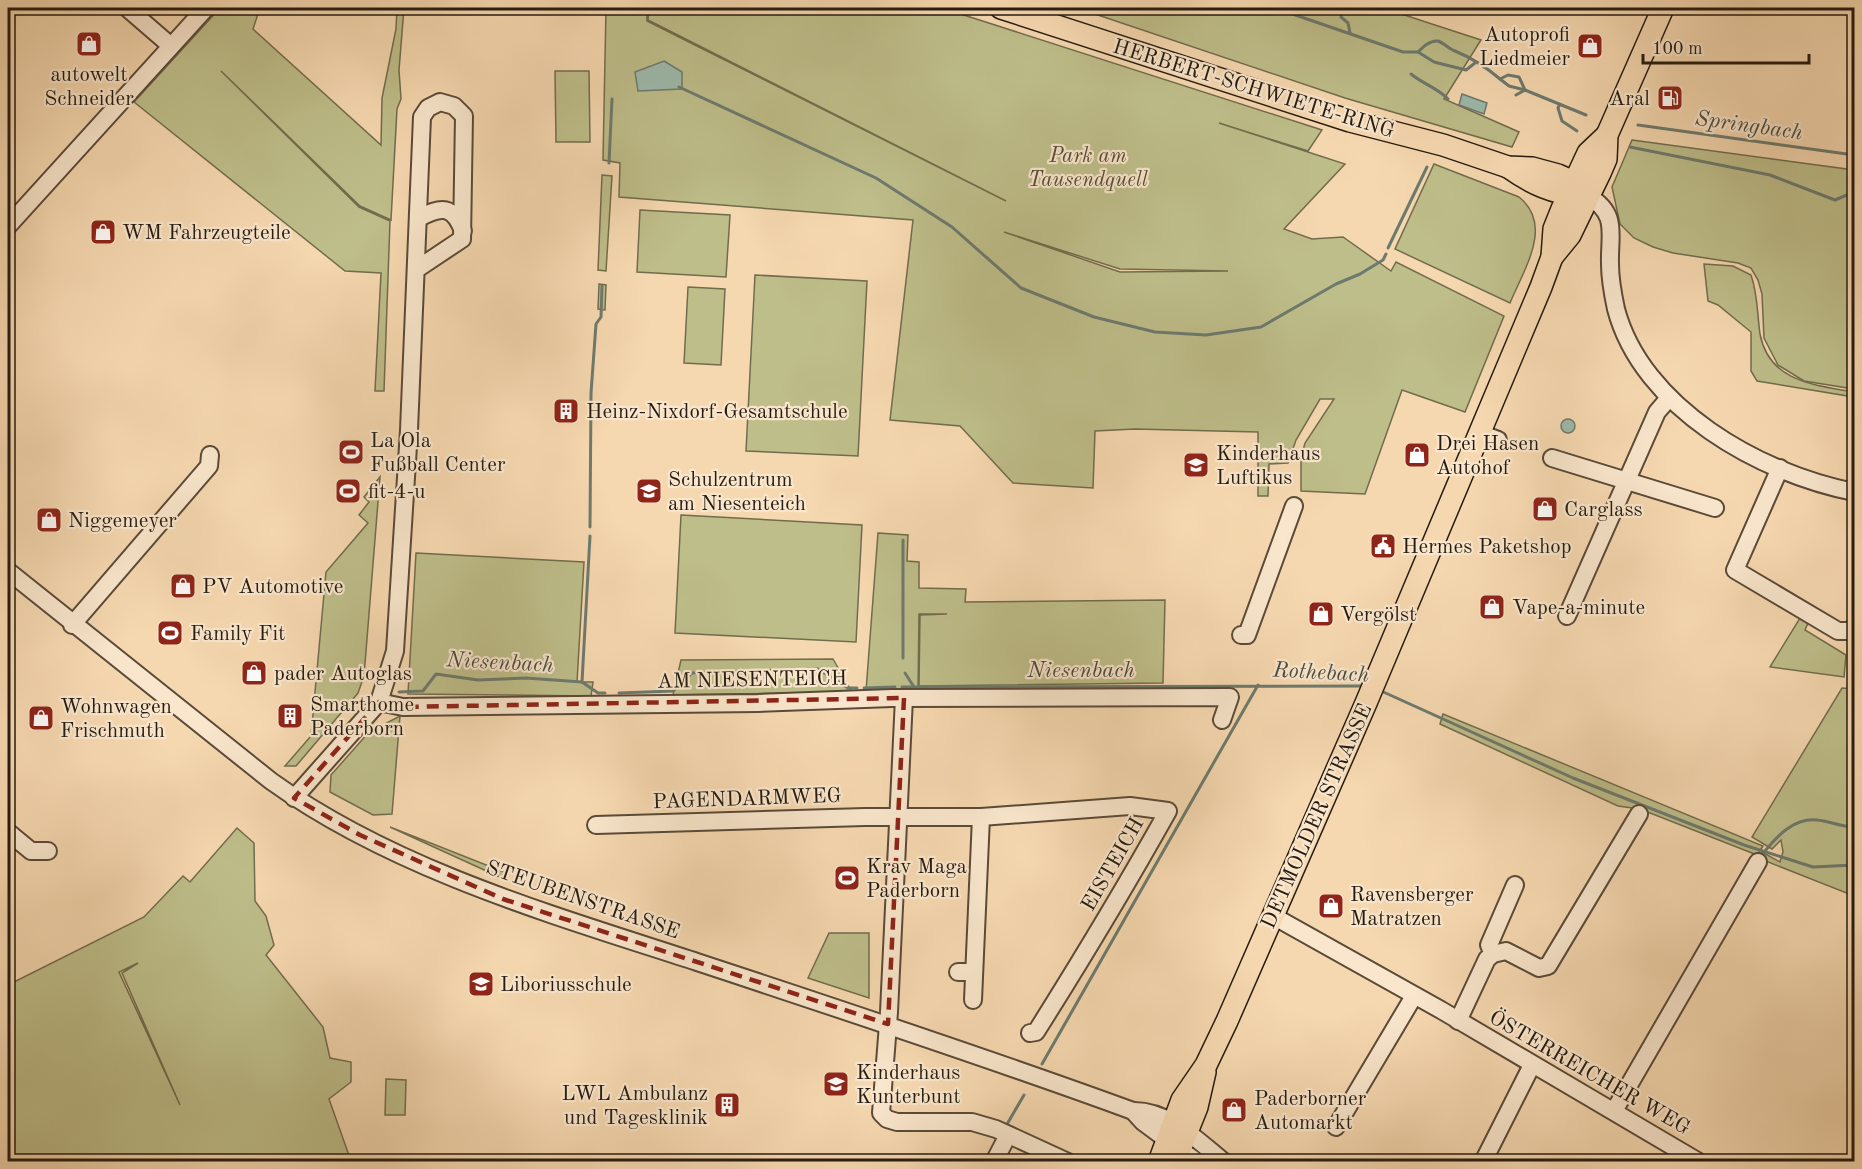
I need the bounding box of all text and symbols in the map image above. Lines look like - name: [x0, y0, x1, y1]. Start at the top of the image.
- place label: Autoprofi Liedmeier: [1479, 25, 1570, 70]
- scale bar: [1643, 27, 1810, 65]
- shop icon: autowelt Schneider: [74, 29, 104, 59]
- shop icon: Autoprofi Liedmeier: [1575, 31, 1605, 61]
- street label: HERBERT-SCHWIETE-RING: [1110, 36, 1397, 142]
- text: 100 m: [1652, 40, 1703, 58]
- place label: autowelt Schneider: [44, 65, 134, 110]
- fuel station icon: Aral: [1655, 83, 1685, 113]
- place label: Aral: [1609, 89, 1650, 110]
- water label: Springbach: [1694, 108, 1804, 144]
- park label: Park am Tausendquell: [1028, 146, 1148, 191]
- shop icon: WM Fahrzeugteile: [88, 217, 118, 247]
- place label: WM Fahrzeugteile: [122, 223, 291, 244]
- building icon: Heinz-Nixdorf-Gesamtschule: [551, 396, 581, 426]
- place label: Heinz-Nixdorf-Gesamtschule: [586, 402, 848, 423]
- place label: La Ola Fußball Center: [370, 431, 506, 476]
- place label: Drei Hasen Autohof: [1436, 434, 1539, 479]
- sports icon: La Ola Fußball Center: [336, 437, 366, 467]
- shop icon: Drei Hasen Autohof: [1402, 440, 1432, 470]
- place label: Kinderhaus Luftikus: [1216, 444, 1320, 489]
- school or university icon: Kinderhaus Luftikus: [1181, 450, 1211, 480]
- place label: Schulzentrum am Niesenteich: [668, 470, 806, 515]
- sports icon: fit-4-u: [333, 476, 363, 506]
- school or university icon: Schulzentrum am Niesenteich: [634, 476, 664, 506]
- place label: fit-4-u: [368, 482, 425, 503]
- shop icon: Carglass: [1530, 494, 1560, 524]
- place label: Carglass: [1564, 500, 1643, 521]
- shop icon: Niggemeyer: [34, 505, 64, 535]
- place label: Niggemeyer: [68, 511, 177, 532]
- public building icon: Hermes Paketshop: [1368, 531, 1398, 561]
- place label: Hermes Paketshop: [1402, 537, 1572, 558]
- shop icon: PV Automotive: [168, 571, 198, 601]
- place label: PV Automotive: [202, 577, 343, 598]
- shop icon: Vape-a-minute: [1477, 592, 1507, 622]
- place label: Vape-a-minute: [1512, 598, 1645, 619]
- shop icon: Vergölst: [1306, 599, 1336, 629]
- place label: Vergölst: [1340, 605, 1416, 626]
- sports icon: Family Fit: [155, 618, 185, 648]
- place label: Family Fit: [190, 624, 285, 645]
- water label: Niesenbach: [445, 649, 554, 677]
- shop icon: pader Autoglas: [239, 658, 269, 688]
- water label: Rothebach: [1271, 659, 1370, 687]
- water label: Niesenbach: [1026, 660, 1135, 682]
- place label: pader Autoglas: [274, 664, 412, 685]
- street label: AM NIESENTEICH: [657, 668, 847, 693]
- place label: Smarthome Paderborn: [310, 695, 414, 740]
- place label: Wohnwagen Frischmuth: [60, 697, 172, 742]
- building icon: Smarthome Paderborn: [275, 701, 305, 731]
- street label: DETMOLDER STRASSE: [1258, 701, 1377, 932]
- shop icon: Wohnwagen Frischmuth: [26, 703, 56, 733]
- street label: PAGENDARMWEG: [652, 786, 842, 813]
- street label: EISTEICH: [1078, 814, 1148, 915]
- street label: STEUBENSTRASSE: [483, 857, 682, 944]
- place label: Krav Maga Paderborn: [866, 857, 967, 902]
- sports icon: Krav Maga Paderborn: [832, 863, 862, 893]
- place label: Ravensberger Matratzen: [1350, 885, 1474, 930]
- shop icon: Ravensberger Matratzen: [1316, 891, 1346, 921]
- school or university icon: Liboriusschule: [466, 969, 496, 999]
- place label: Liboriusschule: [500, 975, 632, 996]
- street label: ÖSTERREICHER WEG: [1485, 1004, 1695, 1139]
- place label: Kinderhaus Kunterbunt: [856, 1063, 961, 1108]
- school or university icon: Kinderhaus Kunterbunt: [821, 1069, 851, 1099]
- place label: LWL Ambulanz und Tagesklinik: [561, 1084, 708, 1129]
- place label: Paderborner Automarkt: [1254, 1089, 1367, 1134]
- building icon: LWL Ambulanz und Tagesklinik: [712, 1090, 742, 1120]
- shop icon: Paderborner Automarkt: [1219, 1095, 1249, 1125]

